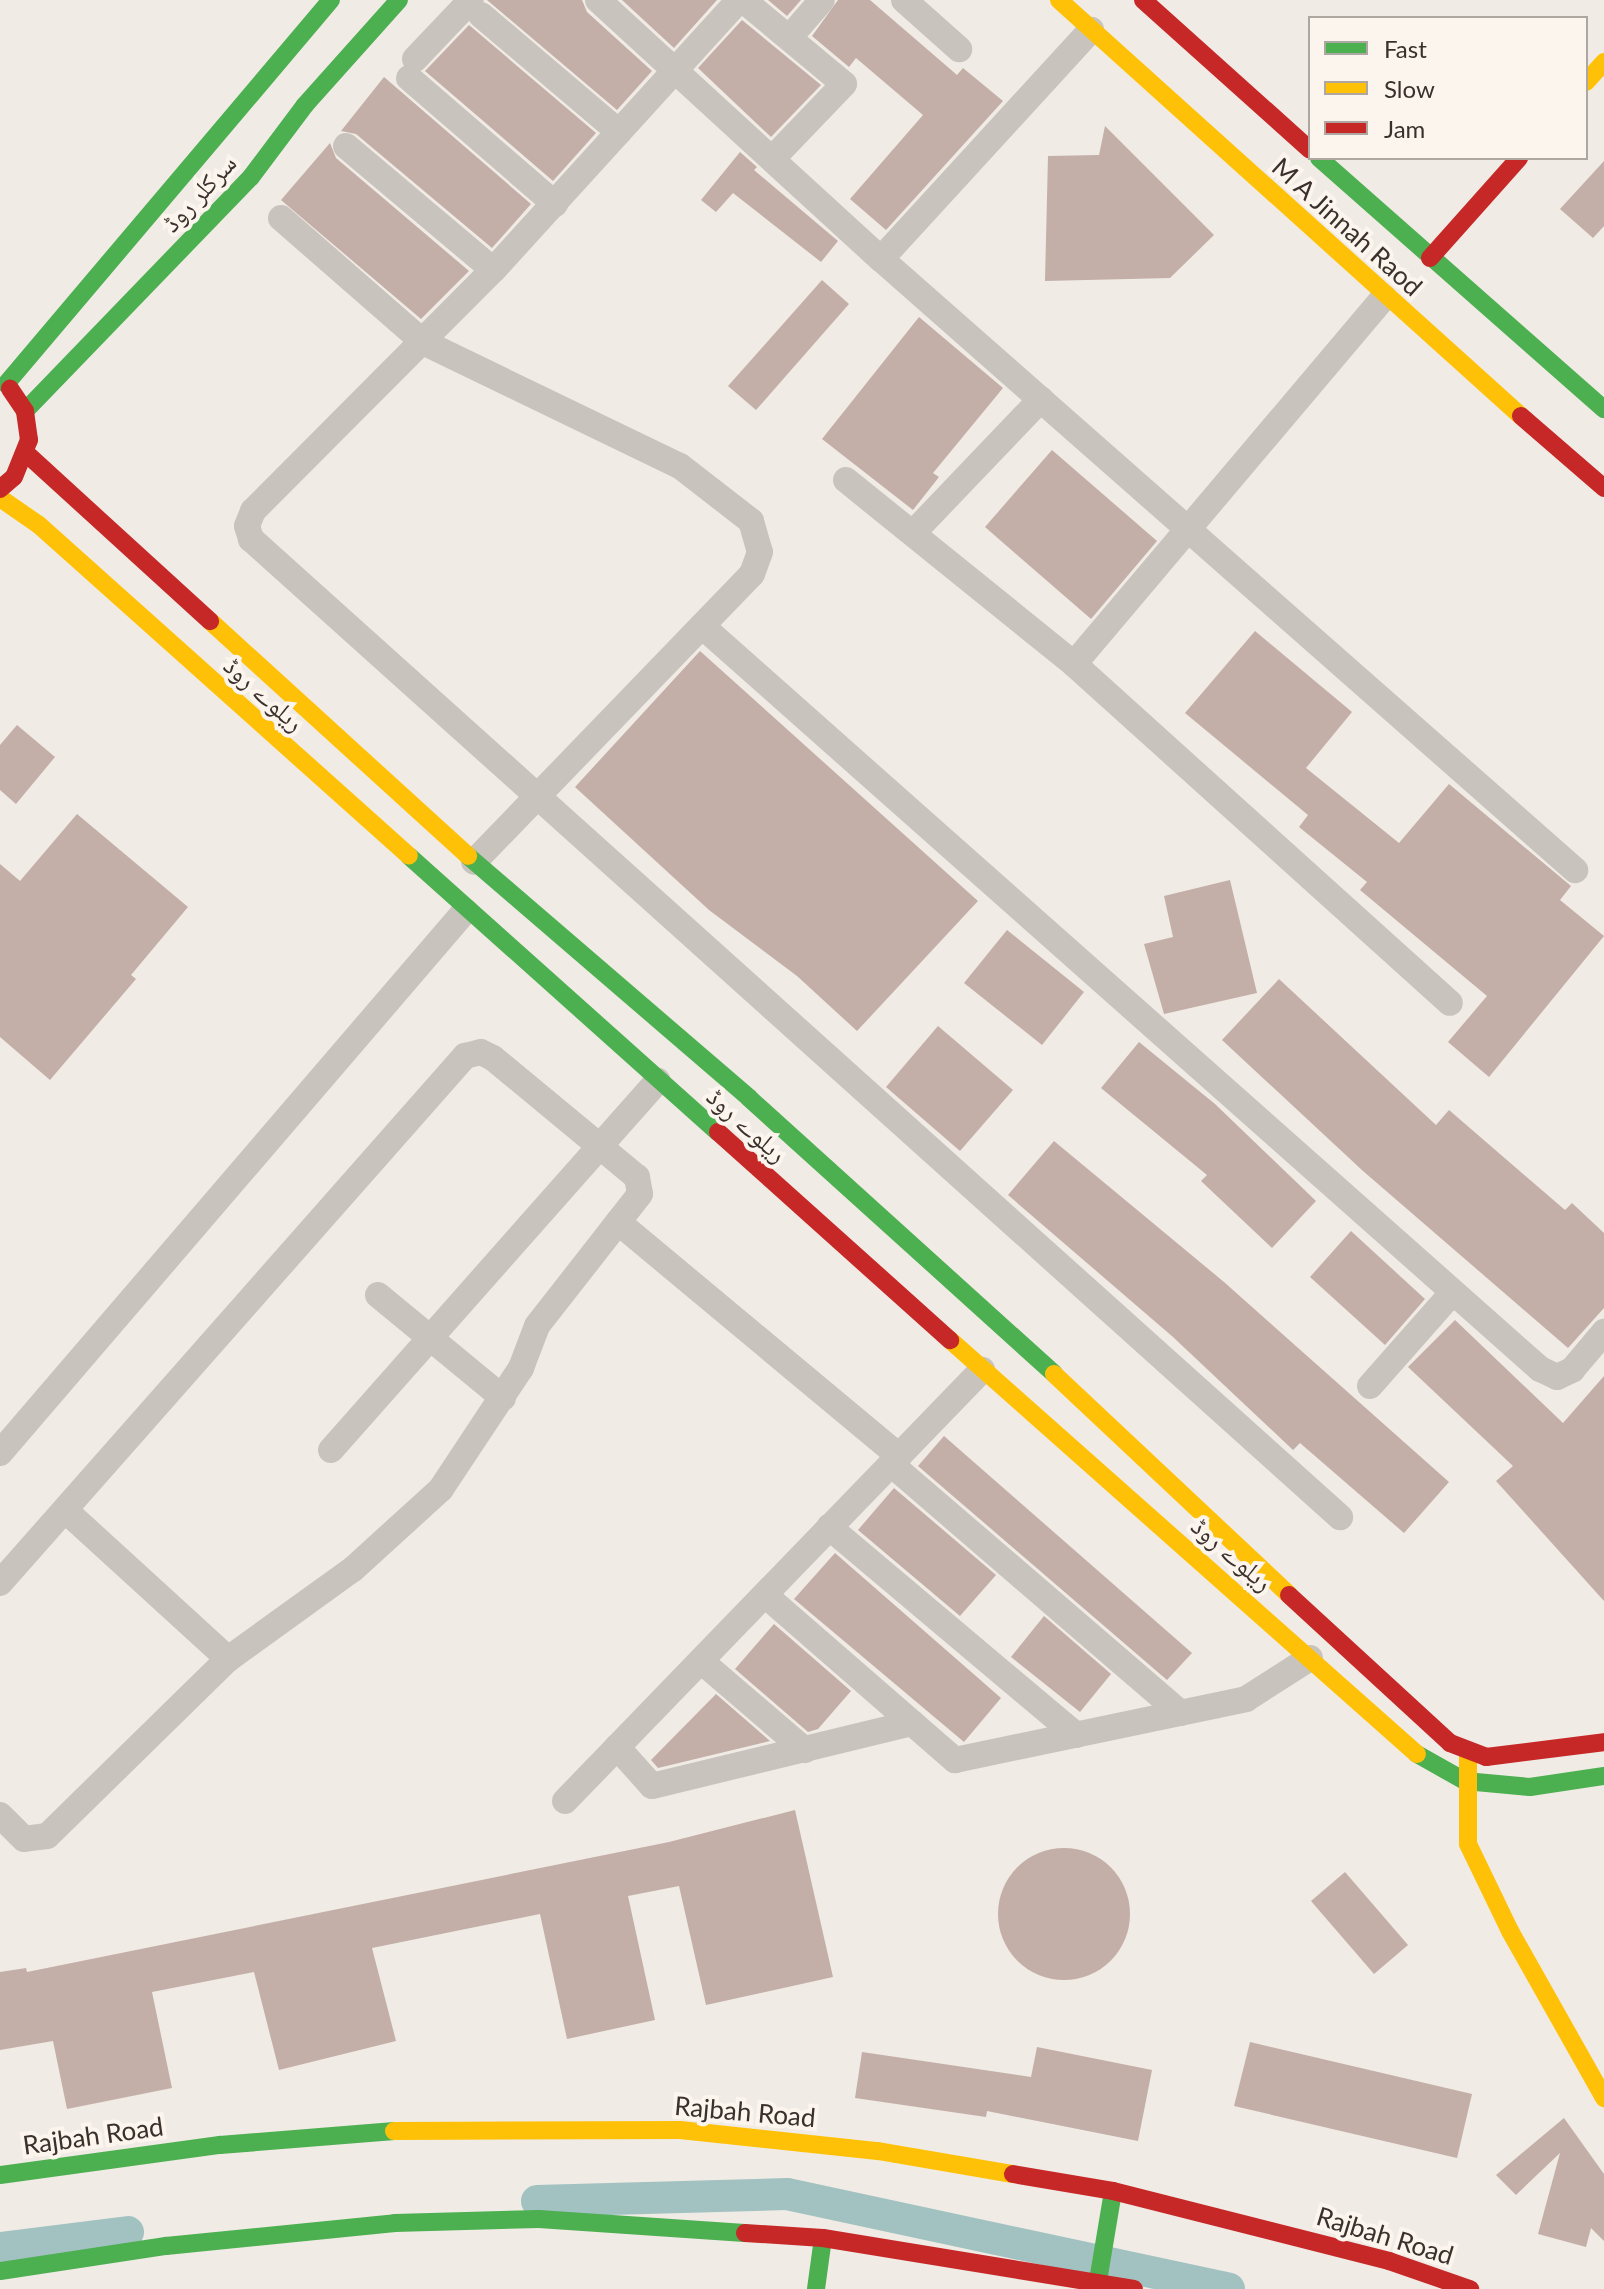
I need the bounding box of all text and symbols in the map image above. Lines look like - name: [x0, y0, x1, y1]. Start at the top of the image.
- legend: [1308, 16, 1588, 160]
- text: Fast: [1384, 34, 1427, 63]
- text: Slow: [1384, 74, 1435, 103]
- text: Jam: [1384, 114, 1425, 143]
- street label: سرکلر روڈ: [155, 148, 243, 238]
- street label: M A Jinnah Raod: [1265, 151, 1429, 303]
- street label: ریلوے روڈ: [217, 650, 311, 738]
- street label: ریلوے روڈ: [700, 1081, 794, 1169]
- street label: ریلوے روڈ: [1185, 1510, 1279, 1598]
- street label: Rajbah Road: [673, 2090, 817, 2134]
- street label: Rajbah Road: [21, 2111, 165, 2161]
- street label: Rajbah Road: [1313, 2200, 1457, 2272]

